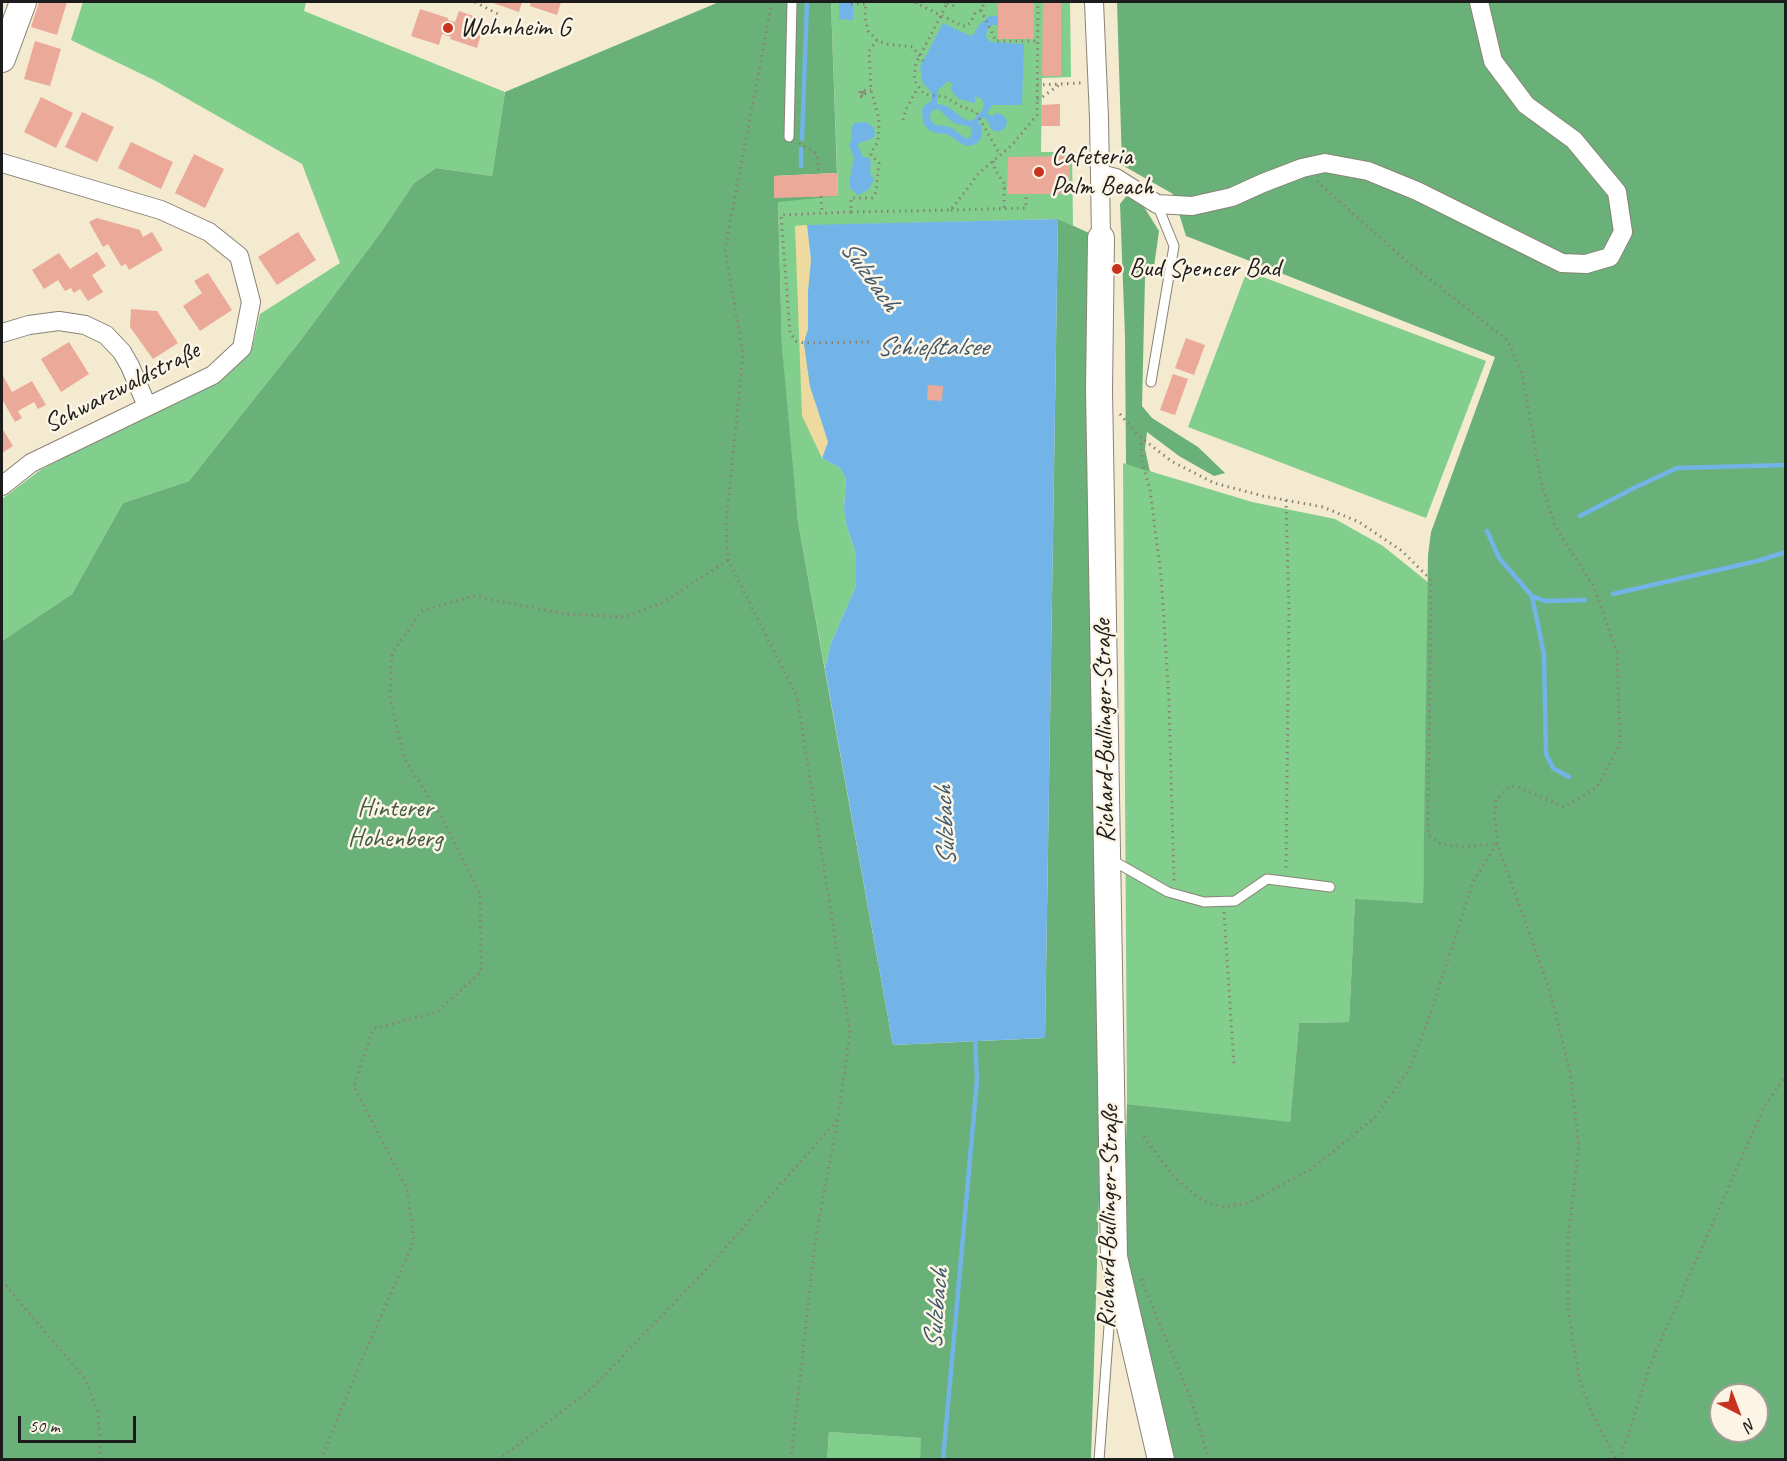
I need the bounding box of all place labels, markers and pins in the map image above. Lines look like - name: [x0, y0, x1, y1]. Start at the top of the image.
- place label: Wohnheim G: [460, 12, 570, 44]
- marker: Wohnheim G: [441, 21, 455, 35]
- place label: Cafeteria Palm Beach: [1051, 141, 1153, 202]
- marker: Cafeteria Palm Beach: [1032, 165, 1046, 179]
- place label: Bud Spencer Bad: [1129, 253, 1280, 285]
- marker: Bud Spencer Bad: [1110, 262, 1124, 276]

